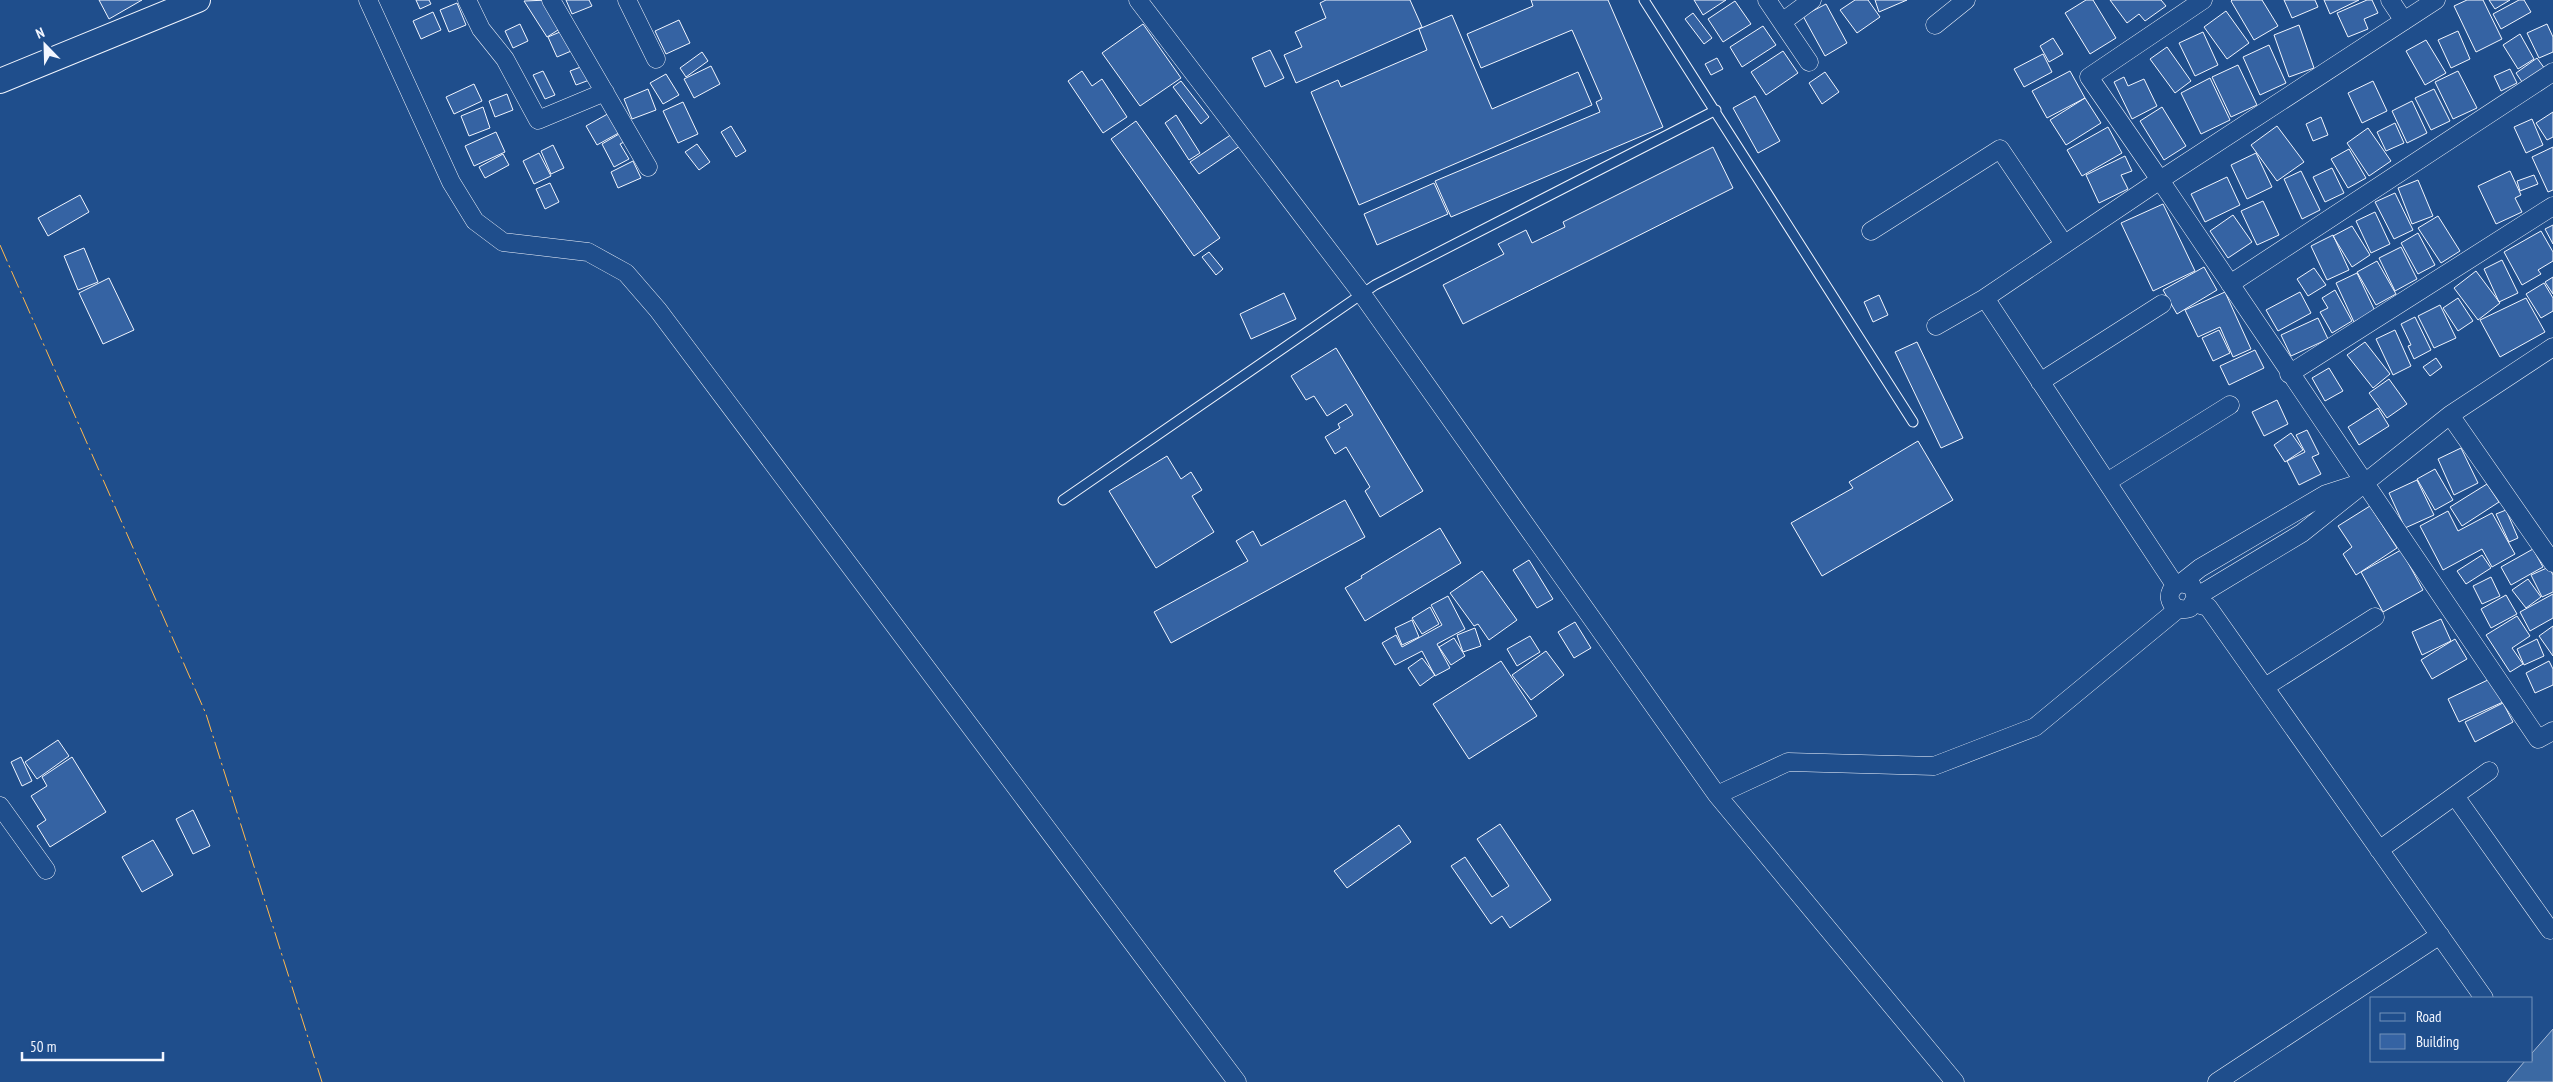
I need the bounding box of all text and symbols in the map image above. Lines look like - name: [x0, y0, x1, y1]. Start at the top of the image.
- north arrow: [20, 20, 70, 70]
- text: N: [33, 23, 47, 43]
- legend: [2370, 997, 2533, 1062]
- text: Road: [2416, 1007, 2442, 1026]
- scale bar: [22, 1030, 164, 1062]
- text: Building: [2416, 1032, 2459, 1051]
- text: 50 m: [30, 1037, 56, 1056]

